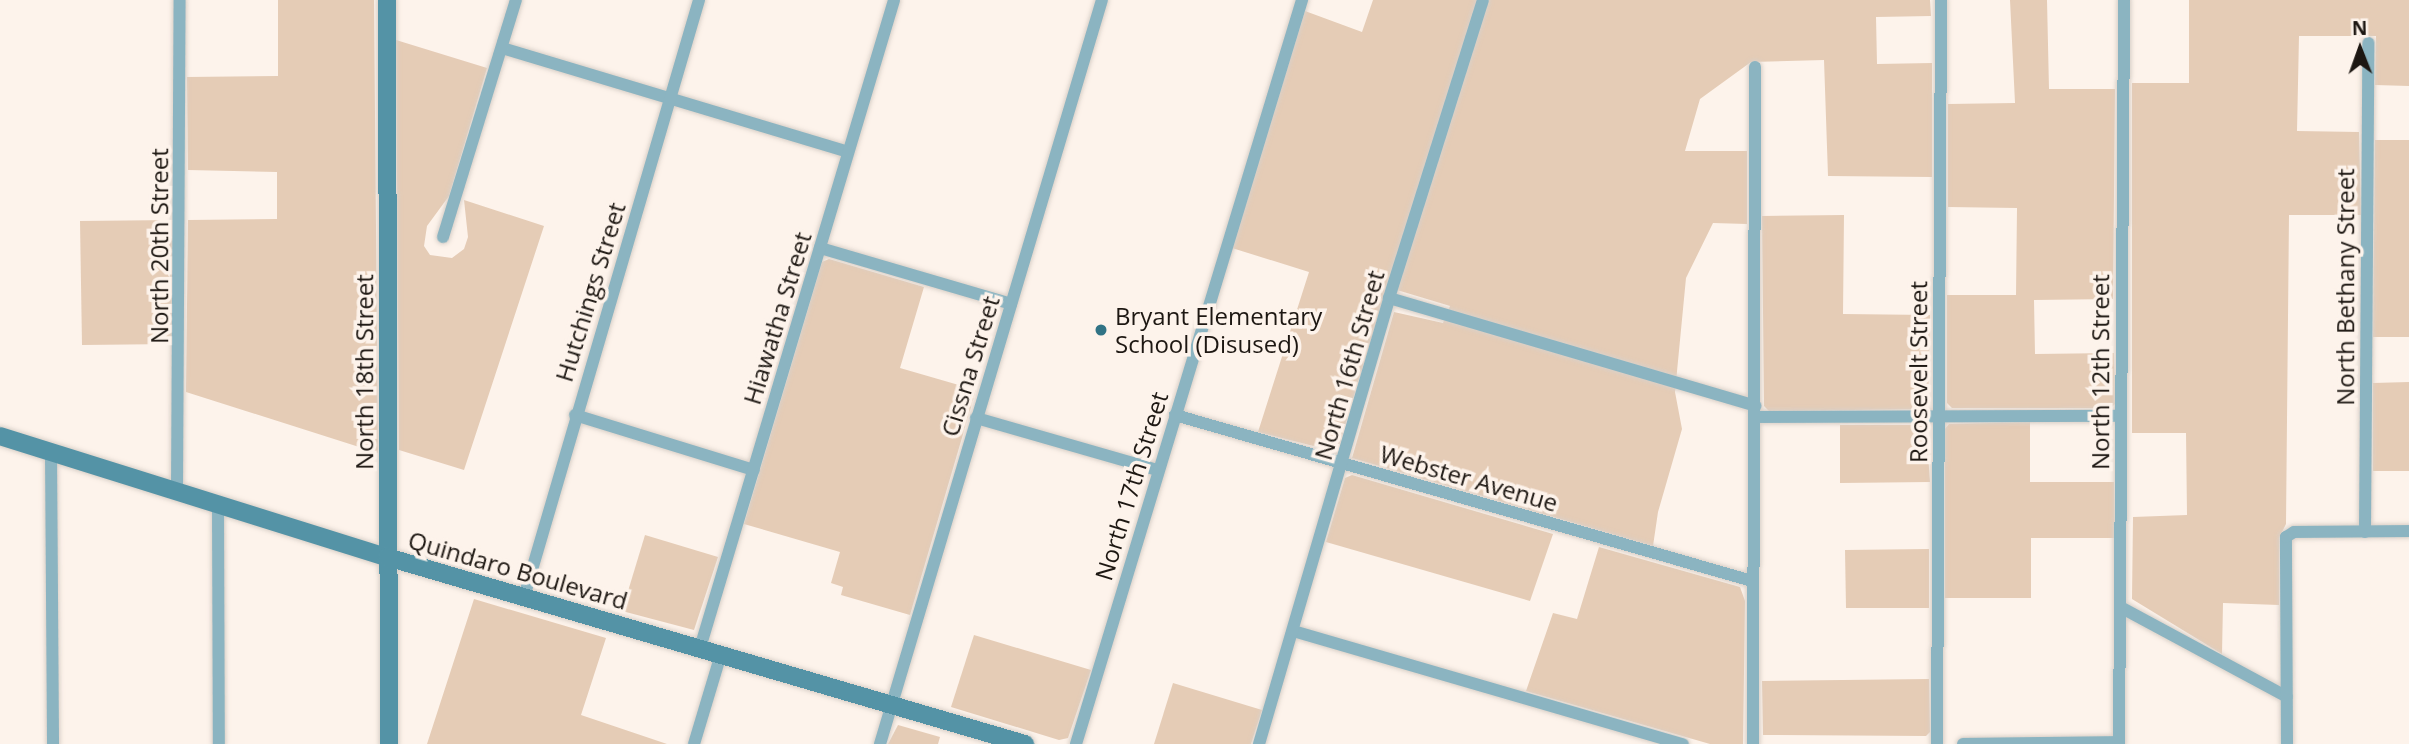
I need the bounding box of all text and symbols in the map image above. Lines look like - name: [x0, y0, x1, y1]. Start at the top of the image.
- north arrow: [2325, 14, 2395, 84]
- text: N: [2352, 15, 2368, 41]
- street label: North 20th Street: [145, 148, 173, 344]
- street label: North Bethany Street: [2331, 168, 2359, 406]
- street label: Hutchings Street: [549, 199, 631, 385]
- street label: Hiawatha Street: [737, 228, 817, 408]
- street label: North 16th Street: [1308, 267, 1390, 463]
- street label: North 18th Street: [350, 274, 378, 470]
- street label: North 12th Street: [2086, 274, 2114, 470]
- street label: Roosevelt Street: [1904, 281, 1932, 463]
- street label: Cissna Street: [935, 292, 1005, 440]
- place label: Bryant Elementary School (Disused): [1115, 302, 1322, 358]
- marker: Bryant Elementary School (Disused): [1093, 322, 1109, 338]
- street label: North 17th Street: [1089, 388, 1173, 584]
- street label: Webster Avenue: [1377, 439, 1561, 517]
- street label: Quindaro Boulevard: [405, 525, 631, 615]

